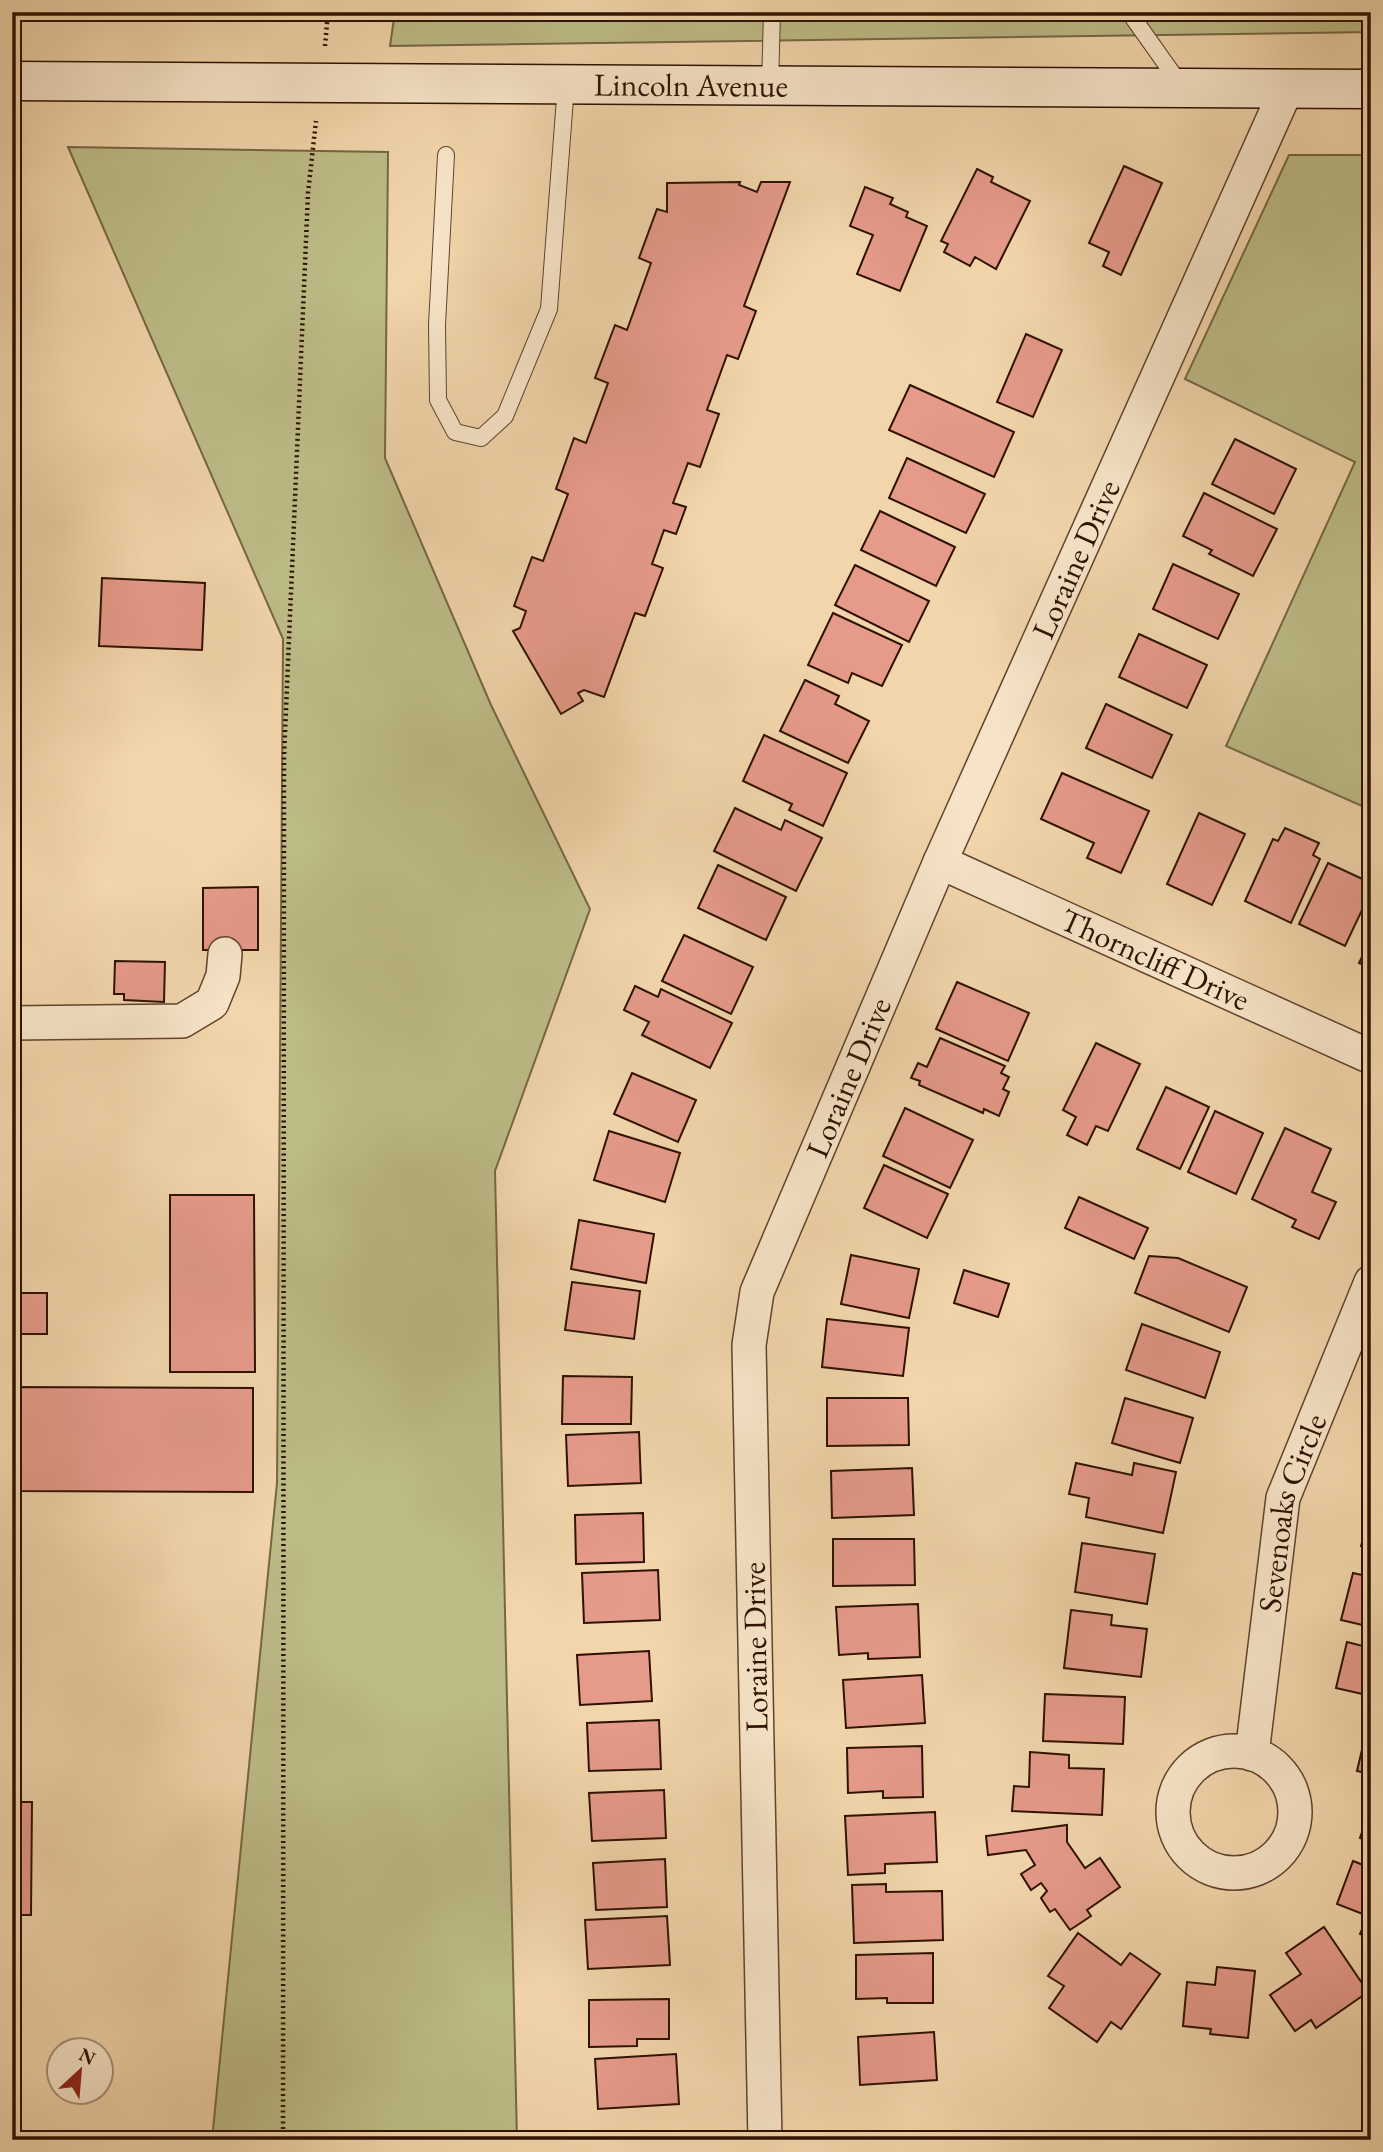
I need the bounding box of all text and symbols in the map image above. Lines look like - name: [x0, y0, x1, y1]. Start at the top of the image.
- street label: Lincoln Avenue: [594, 63, 788, 107]
- street label: Loraine Drive: [1022, 473, 1130, 645]
- street label: Thorncliff Drive: [1054, 898, 1256, 1020]
- street label: Loraine Drive: [796, 991, 901, 1164]
- street label: Sevenoaks Circle: [1248, 1407, 1336, 1615]
- street label: Loraine Drive: [733, 1562, 777, 1732]
- north arrow: [46, 2036, 116, 2106]
- text: N: [75, 2042, 100, 2071]

